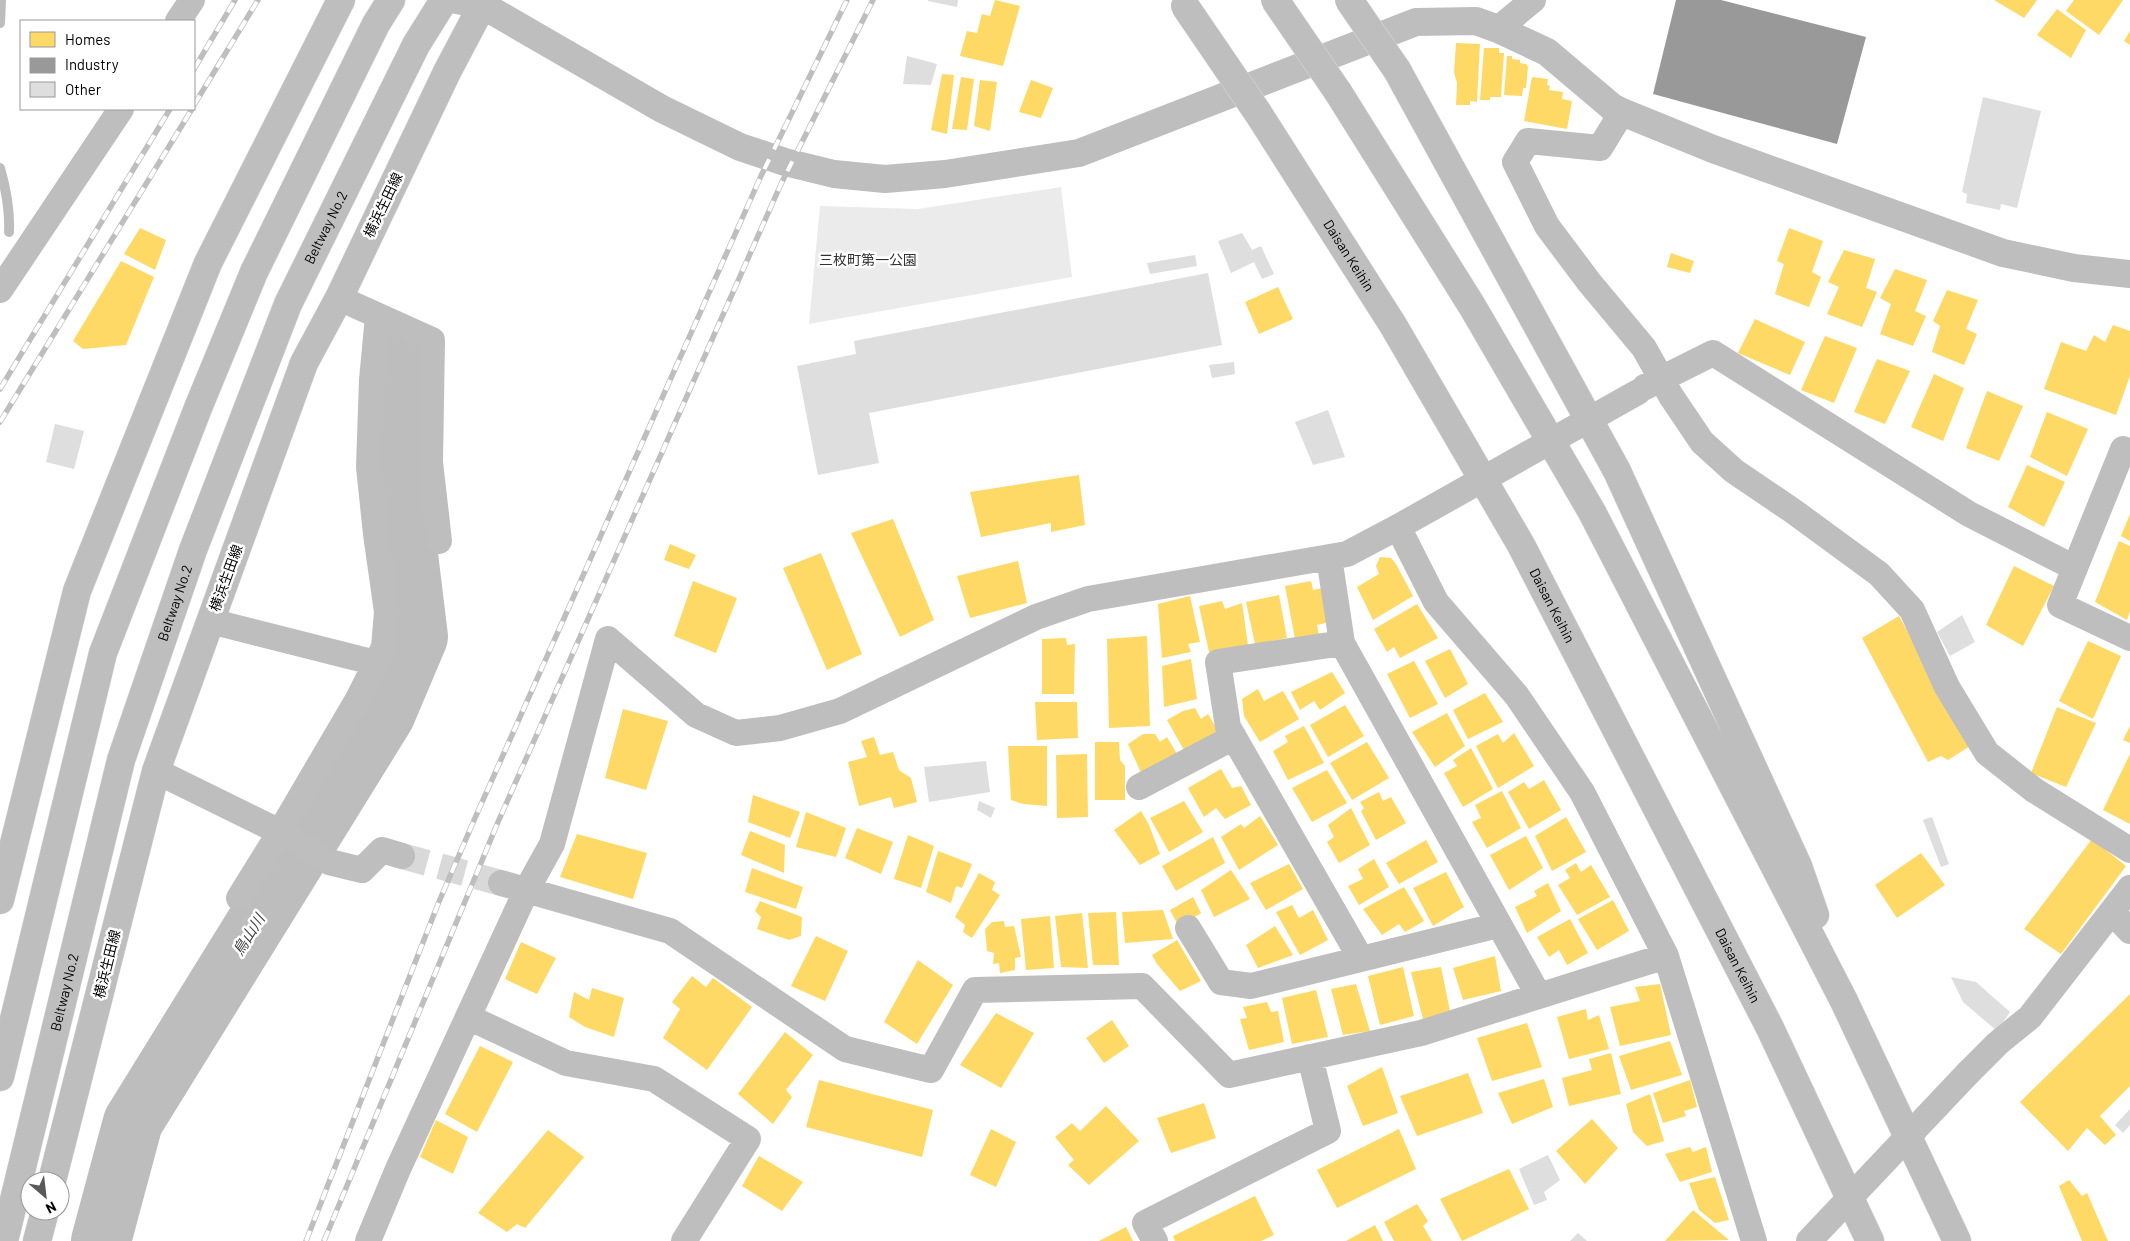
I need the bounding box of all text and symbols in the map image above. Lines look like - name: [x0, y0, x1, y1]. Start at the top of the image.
- legend: [20, 20, 195, 110]
- text: Homes: [65, 30, 110, 48]
- text: Industry: [65, 55, 119, 73]
- text: Other: [65, 80, 102, 98]
- street label: 横浜生田線: [360, 170, 406, 240]
- street label: Beltway No.2: [300, 188, 351, 267]
- street label: Daisan Keihin: [1320, 216, 1378, 294]
- park label: 三枚町第一公園: [819, 251, 917, 268]
- street label: 横浜生田線: [206, 542, 245, 614]
- street label: Beltway No.2: [153, 563, 195, 643]
- street label: Daisan Keihin: [1526, 565, 1579, 646]
- water label: 鳥山川: [229, 909, 269, 958]
- street label: Daisan Keihin: [1712, 925, 1765, 1005]
- street label: 横浜生田線: [90, 928, 123, 1000]
- street label: Beltway No.2: [46, 952, 82, 1033]
- north arrow: [20, 1171, 70, 1221]
- text: N: [43, 1198, 59, 1218]

